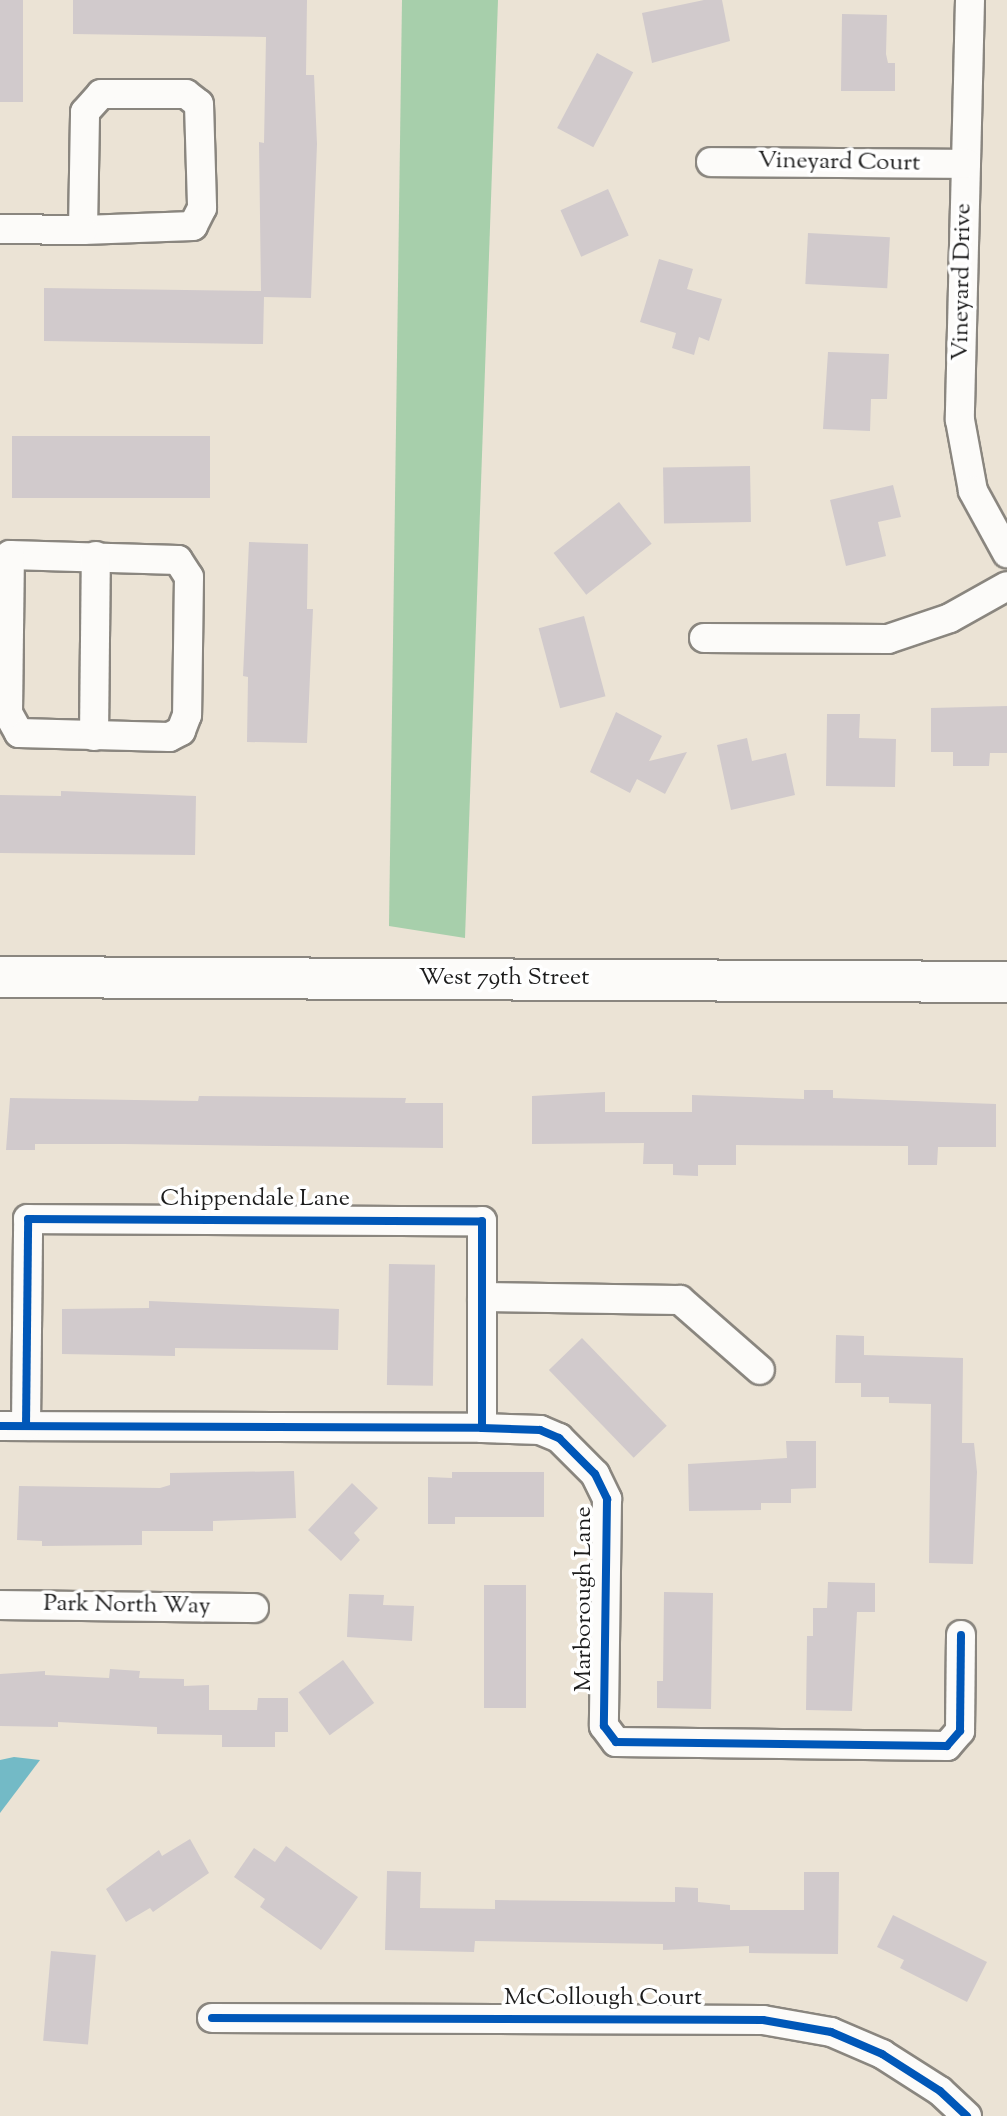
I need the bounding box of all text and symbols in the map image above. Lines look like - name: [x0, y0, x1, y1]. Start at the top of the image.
- street label: Vineyard Court: [757, 147, 921, 179]
- street label: Vineyard Drive: [947, 203, 979, 361]
- street label: West 79th Street: [419, 965, 589, 993]
- street label: Chippendale Lane: [160, 1186, 350, 1214]
- street label: Marborough Lane: [571, 1506, 599, 1692]
- street label: Park North Way: [43, 1590, 211, 1622]
- street label: McCollough Court: [504, 1985, 702, 2013]

